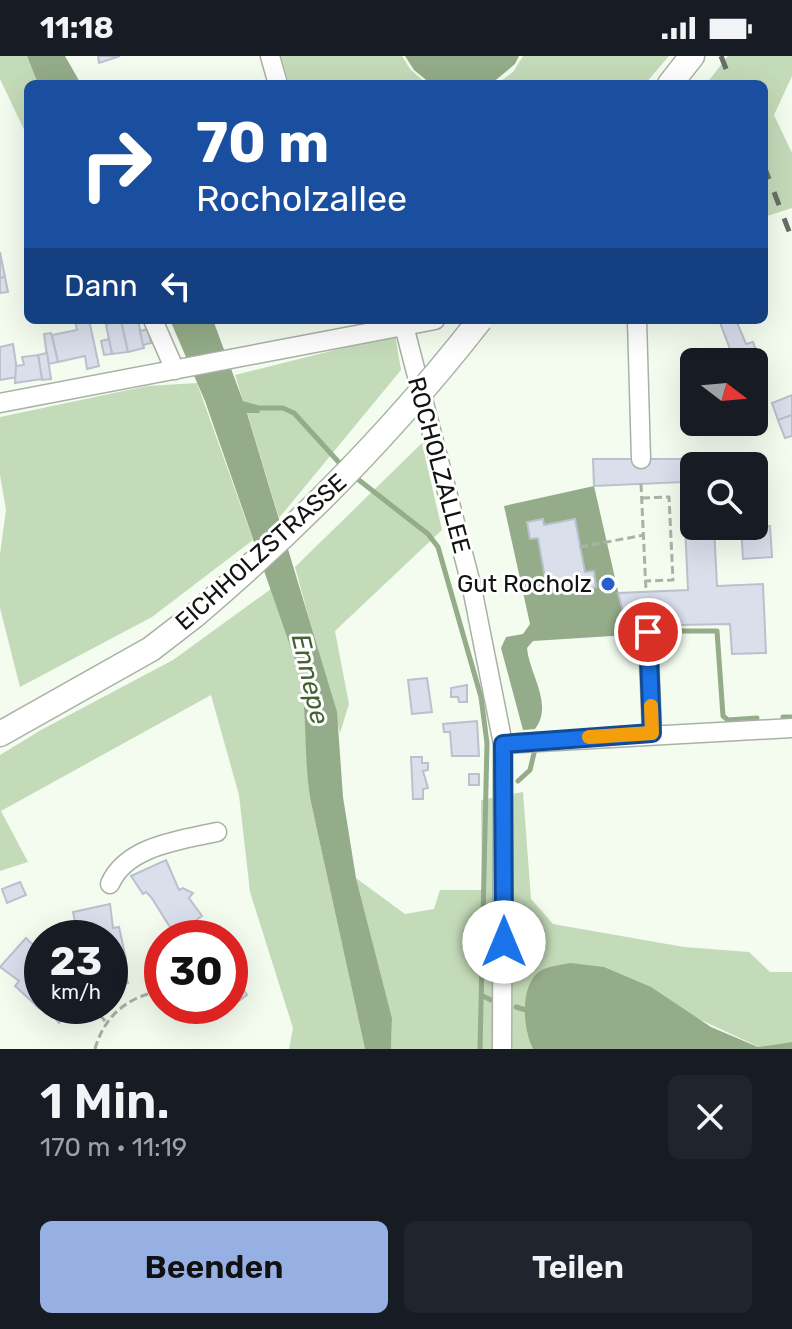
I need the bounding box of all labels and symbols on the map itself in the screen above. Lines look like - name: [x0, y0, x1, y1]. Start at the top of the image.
- north arrow: [680, 348, 768, 436]
- street label: ROCHOLZALLEE: [402, 374, 476, 556]
- street label: EICHHOLZSTRASSE: [170, 468, 352, 636]
- place label: Gut Rocholz: [457, 570, 592, 598]
- marker: Gut Rocholz: [599, 575, 617, 593]
- pin: [614, 598, 682, 666]
- water label: Ennepe: [285, 631, 336, 728]
- position arrow: [462, 900, 546, 984]
- speed limit sign: 30: [144, 920, 248, 1024]

